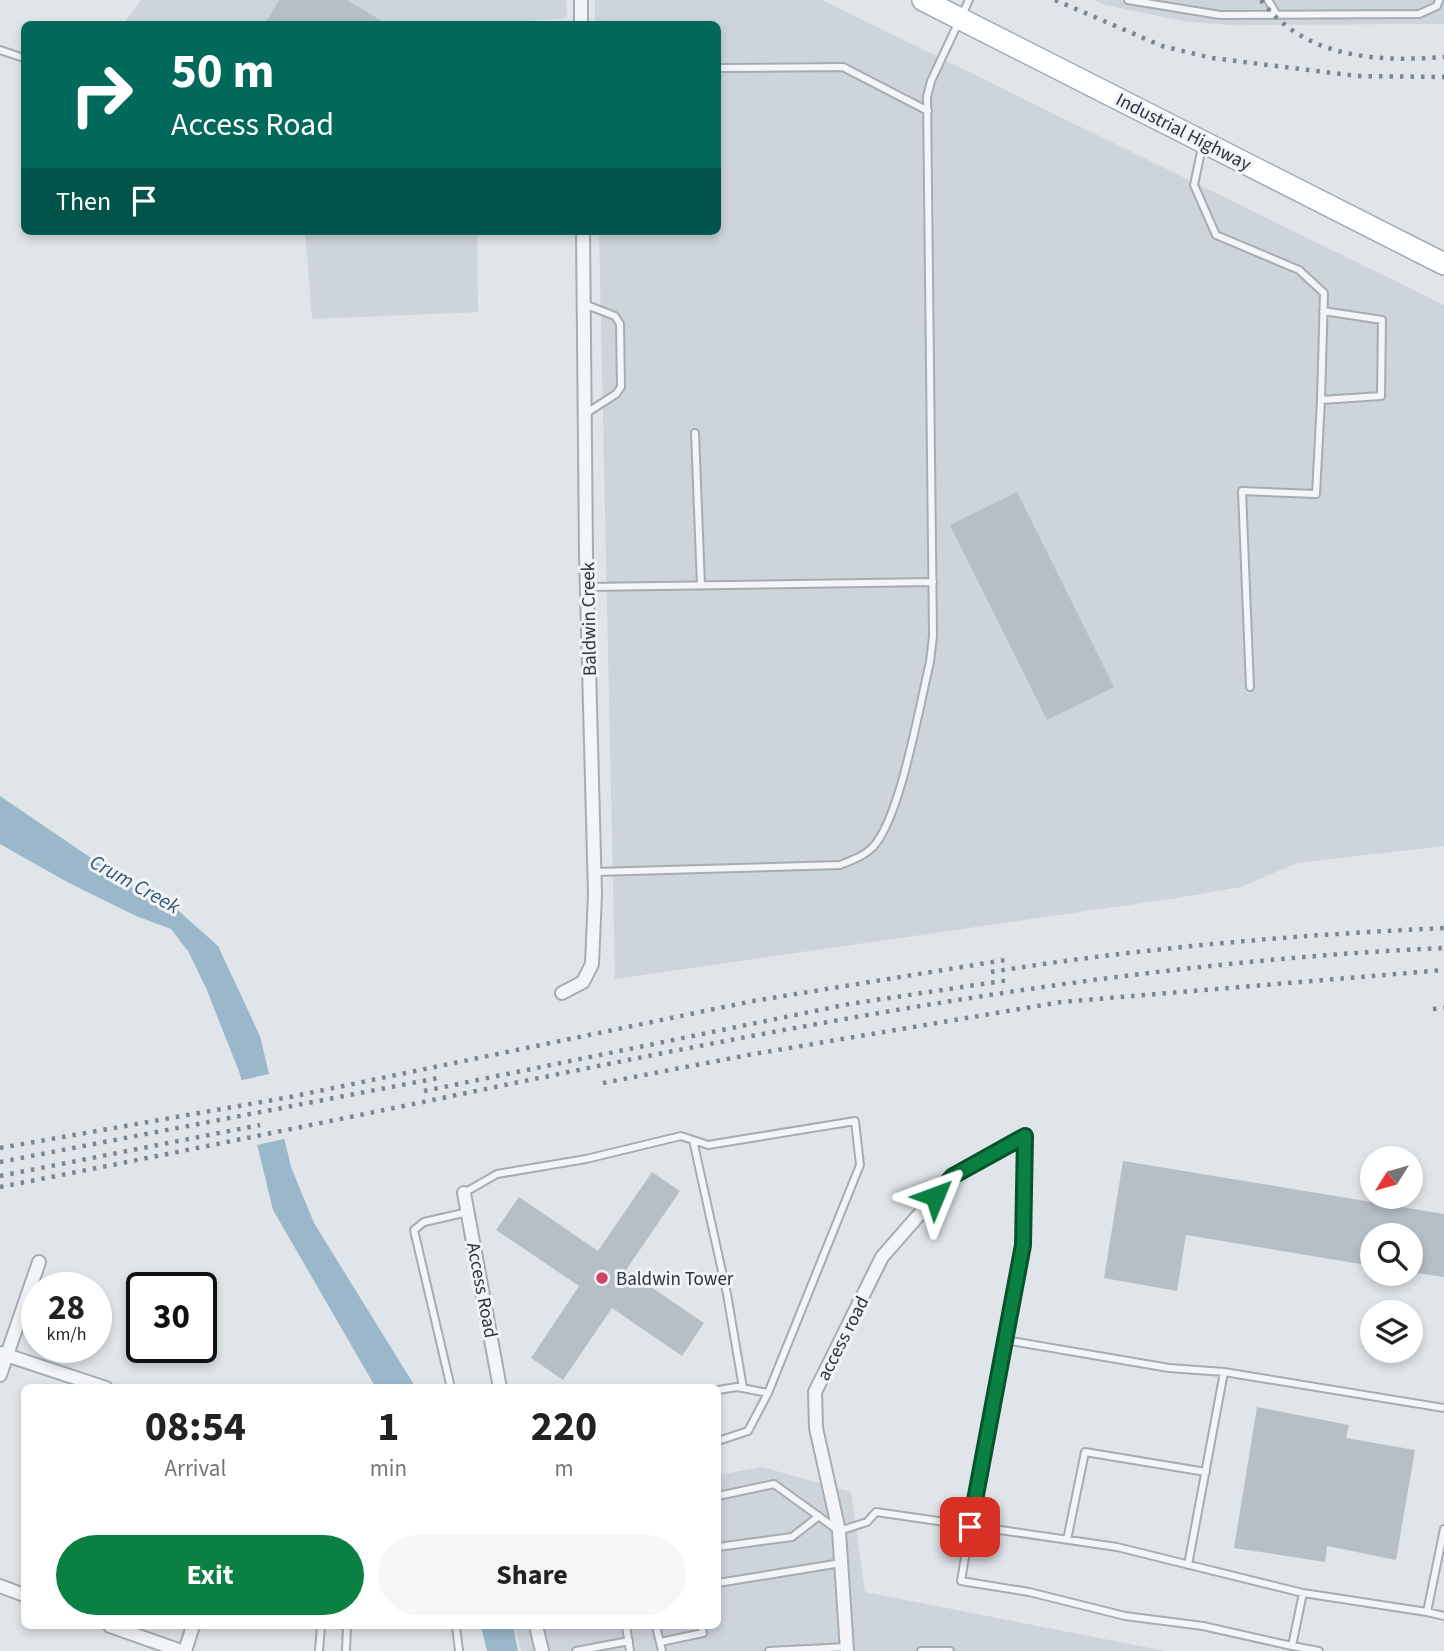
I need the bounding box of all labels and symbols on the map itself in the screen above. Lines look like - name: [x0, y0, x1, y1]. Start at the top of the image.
- street label: Industrial Highway: [1111, 87, 1256, 178]
- street label: Baldwin Creek: [575, 561, 604, 676]
- water label: Crum Creek: [84, 847, 187, 922]
- north arrow: [1360, 1146, 1423, 1209]
- position arrow: [898, 1159, 972, 1233]
- street label: Access Road: [459, 1240, 504, 1340]
- place label: Baldwin Tower: [616, 1266, 734, 1293]
- marker: Baldwin Tower: [594, 1270, 610, 1286]
- speed limit sign: 30: [126, 1272, 217, 1363]
- street label: access road: [810, 1292, 876, 1386]
- pin: [940, 1497, 1000, 1557]

